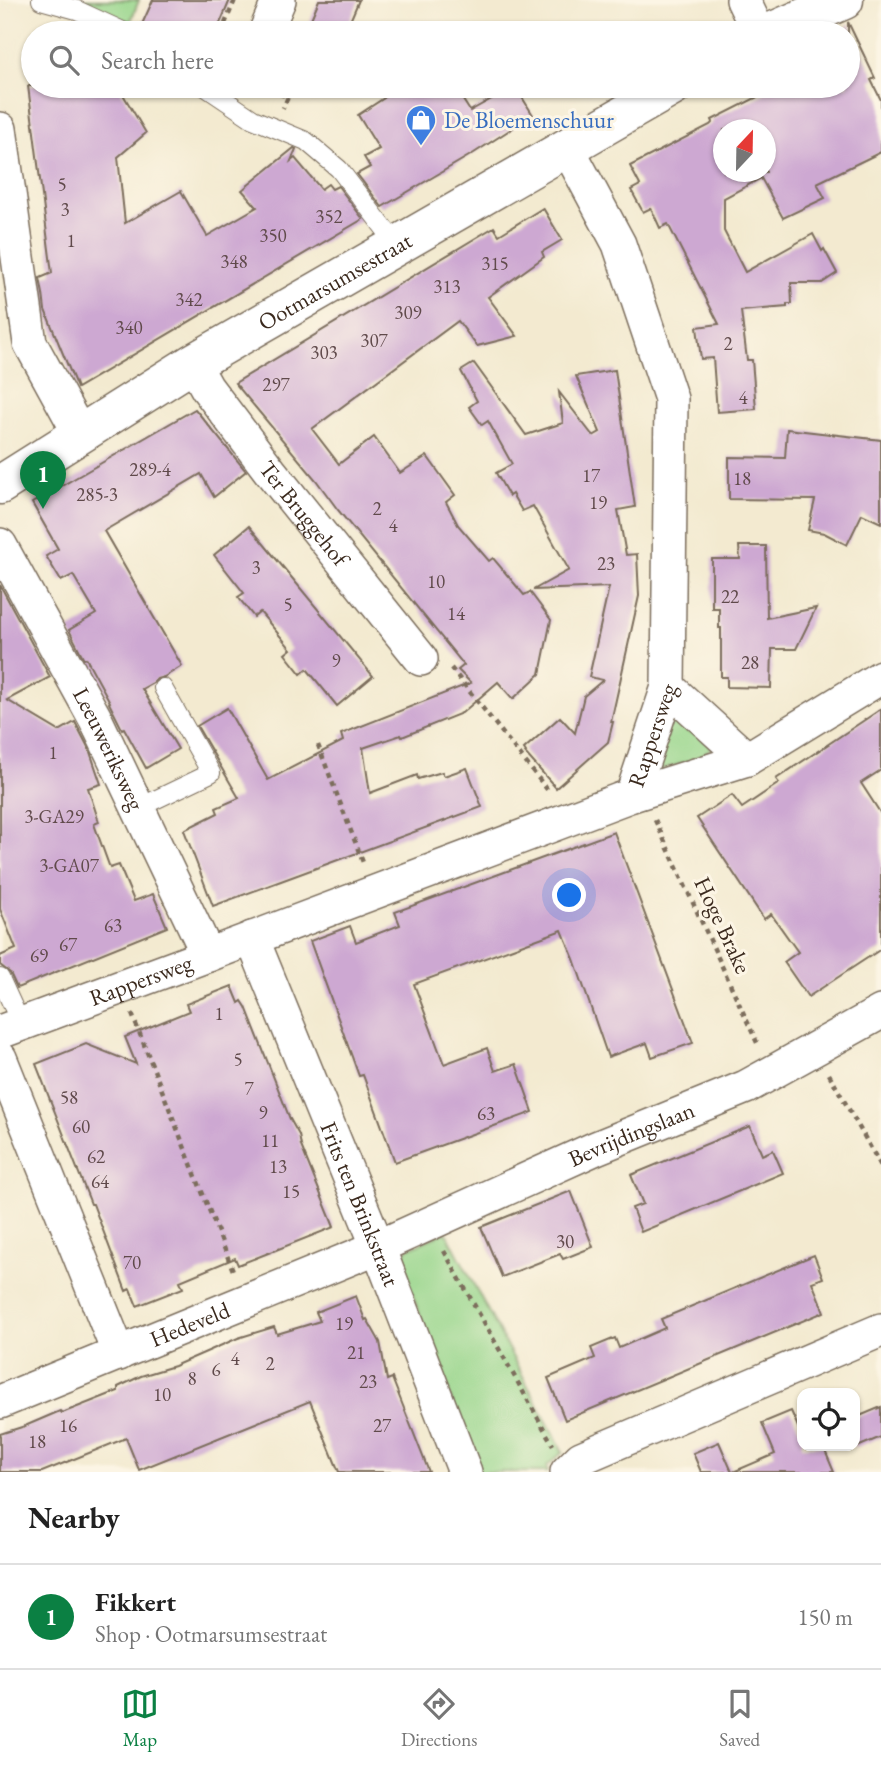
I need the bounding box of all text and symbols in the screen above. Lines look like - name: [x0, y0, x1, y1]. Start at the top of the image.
- search box: [21, 21, 860, 98]
- icon: search: [45, 41, 83, 79]
- text: Search here: [101, 43, 214, 77]
- shop icon: De Bloemenschuur: [404, 103, 438, 147]
- place label: De Bloemenschuur: [444, 105, 614, 135]
- north arrow: [713, 119, 776, 182]
- house number: 5: [57, 172, 67, 197]
- house number: 3: [60, 197, 70, 222]
- house number: 352: [315, 204, 343, 229]
- house number: 350: [259, 223, 287, 248]
- street label: Ootmarsumsestraat: [252, 225, 418, 337]
- house number: 1: [66, 228, 76, 253]
- house number: 348: [220, 249, 248, 274]
- house number: 315: [481, 251, 509, 276]
- house number: 313: [433, 274, 461, 299]
- house number: 342: [175, 287, 203, 312]
- house number: 309: [394, 300, 422, 325]
- house number: 340: [115, 315, 143, 340]
- house number: 307: [360, 328, 389, 353]
- house number: 2: [723, 331, 733, 356]
- house number: 303: [310, 340, 338, 365]
- house number: 297: [262, 372, 291, 397]
- house number: 4: [738, 385, 748, 410]
- pin: 1: [20, 451, 66, 509]
- street label: Ter Bruggehof: [252, 454, 357, 574]
- house number: 289-4: [129, 457, 172, 482]
- house number: 17: [582, 463, 601, 488]
- house number: 18: [733, 466, 751, 491]
- house number: 285-3: [76, 482, 118, 507]
- house number: 19: [589, 490, 607, 515]
- house number: 2: [372, 496, 382, 521]
- house number: 4: [388, 513, 398, 538]
- house number: 23: [597, 551, 615, 576]
- house number: 3: [251, 555, 261, 580]
- house number: 10: [427, 569, 445, 594]
- house number: 22: [721, 584, 739, 609]
- house number: 5: [283, 592, 293, 617]
- house number: 14: [447, 601, 466, 626]
- house number: 9: [331, 648, 341, 673]
- house number: 28: [741, 650, 759, 675]
- street label: Rappersweg: [621, 678, 684, 791]
- street label: Leeuweriksweg: [66, 682, 152, 816]
- house number: 1: [48, 740, 58, 765]
- house number: 3-GA29: [24, 804, 84, 829]
- house number: 3-GA07: [39, 853, 100, 878]
- street label: Hoge Brake: [687, 872, 759, 978]
- your location: [552, 878, 586, 912]
- house number: 63: [104, 913, 122, 938]
- house number: 67: [59, 932, 78, 957]
- house number: 69: [30, 943, 48, 968]
- street label: Rappersweg: [85, 947, 197, 1013]
- house number: 1: [214, 1001, 224, 1026]
- house number: 5: [233, 1047, 243, 1072]
- house number: 7: [244, 1076, 254, 1101]
- house number: 58: [60, 1085, 78, 1110]
- street label: Bevrijdingslaan: [563, 1095, 699, 1174]
- house number: 9: [258, 1100, 268, 1125]
- house number: 63: [477, 1101, 495, 1126]
- house number: 60: [72, 1114, 90, 1139]
- street label: Frits ten Brinkstraat: [313, 1117, 407, 1291]
- house number: 11: [261, 1128, 279, 1153]
- house number: 62: [87, 1144, 105, 1169]
- house number: 13: [269, 1154, 287, 1179]
- house number: 64: [91, 1169, 110, 1194]
- house number: 15: [282, 1179, 300, 1204]
- house number: 30: [556, 1229, 574, 1254]
- house number: 70: [123, 1250, 141, 1275]
- street label: Hedeveld: [145, 1294, 234, 1354]
- house number: 19: [335, 1311, 353, 1336]
- house number: 21: [347, 1340, 365, 1365]
- house number: 4: [230, 1346, 240, 1371]
- house number: 2: [265, 1351, 275, 1376]
- house number: 6: [211, 1357, 221, 1382]
- house number: 8: [187, 1366, 197, 1391]
- house number: 23: [359, 1369, 377, 1394]
- house number: 10: [153, 1382, 171, 1407]
- map controls: [797, 1388, 860, 1451]
- button: locate: [797, 1388, 860, 1451]
- house number: 16: [59, 1413, 77, 1438]
- house number: 27: [373, 1413, 392, 1438]
- house number: 18: [28, 1429, 46, 1454]
- text: Nearby: [28, 1498, 120, 1537]
- text: Fikkert: [95, 1585, 176, 1619]
- text: 1: [45, 1602, 57, 1632]
- text: 150 m: [797, 1602, 853, 1632]
- text: Shop · Ootmarsumsestraat: [95, 1619, 327, 1649]
- tab: Map: [121, 1685, 159, 1752]
- tab: Directions: [401, 1685, 477, 1752]
- tab: Saved: [719, 1685, 760, 1752]

